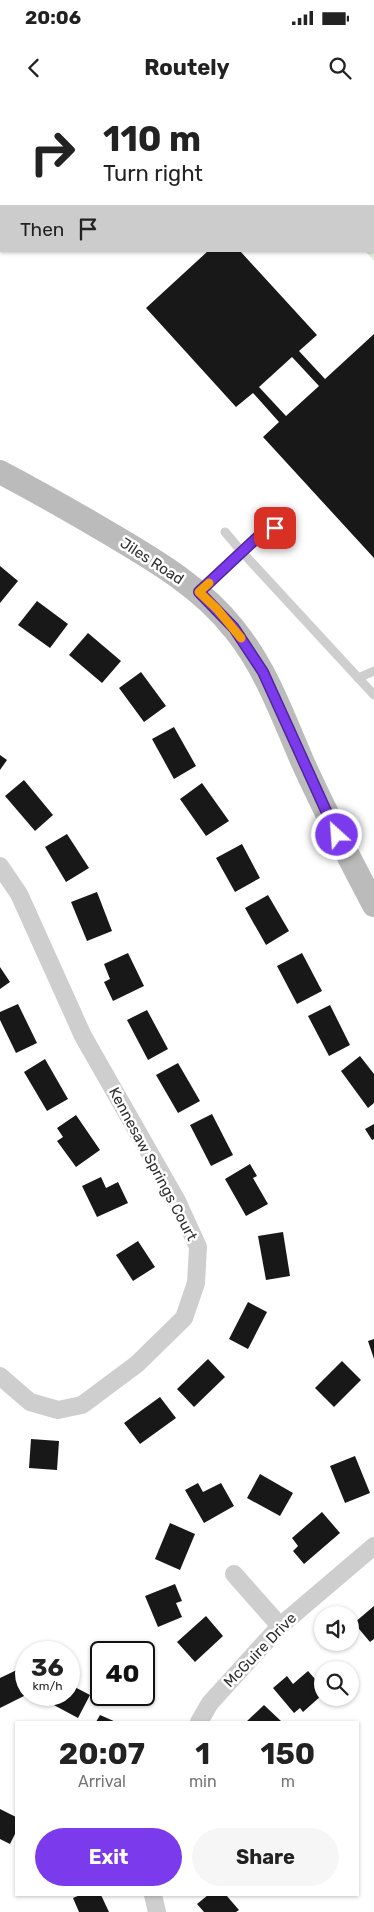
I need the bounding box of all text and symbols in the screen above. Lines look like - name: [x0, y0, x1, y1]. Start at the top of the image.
- text: 20:06: [25, 6, 81, 29]
- icon: back: [20, 54, 48, 82]
- text: Routely: [144, 54, 230, 81]
- icon: search: [326, 54, 354, 82]
- text: 110 m: [103, 118, 201, 160]
- icon: right: [20, 120, 85, 185]
- text: Turn right: [103, 160, 203, 187]
- icon: arrive: [74, 215, 102, 243]
- text: Then: [20, 218, 64, 241]
- pin: [254, 507, 296, 549]
- icon: arrive: [261, 514, 289, 542]
- street label: Jiles Road: [117, 534, 187, 588]
- position arrow: [310, 808, 362, 860]
- street label: Kennesaw Springs Court: [105, 1084, 201, 1244]
- map controls: [314, 1606, 359, 1706]
- button: sound: [314, 1606, 359, 1651]
- street label: McGuire Drive: [220, 1609, 300, 1691]
- speed limit sign: 40: [90, 1641, 155, 1706]
- text: 36: [31, 1653, 64, 1682]
- button: search: [314, 1661, 359, 1706]
- text: km/h: [33, 1679, 62, 1693]
- text: 20:07: [59, 1736, 145, 1772]
- text: 1: [195, 1736, 210, 1772]
- text: 150: [260, 1736, 315, 1772]
- text: Arrival: [78, 1772, 126, 1791]
- text: min: [189, 1772, 217, 1791]
- text: m: [281, 1772, 295, 1791]
- button: Exit: [35, 1828, 182, 1886]
- button: Share: [192, 1828, 339, 1886]

